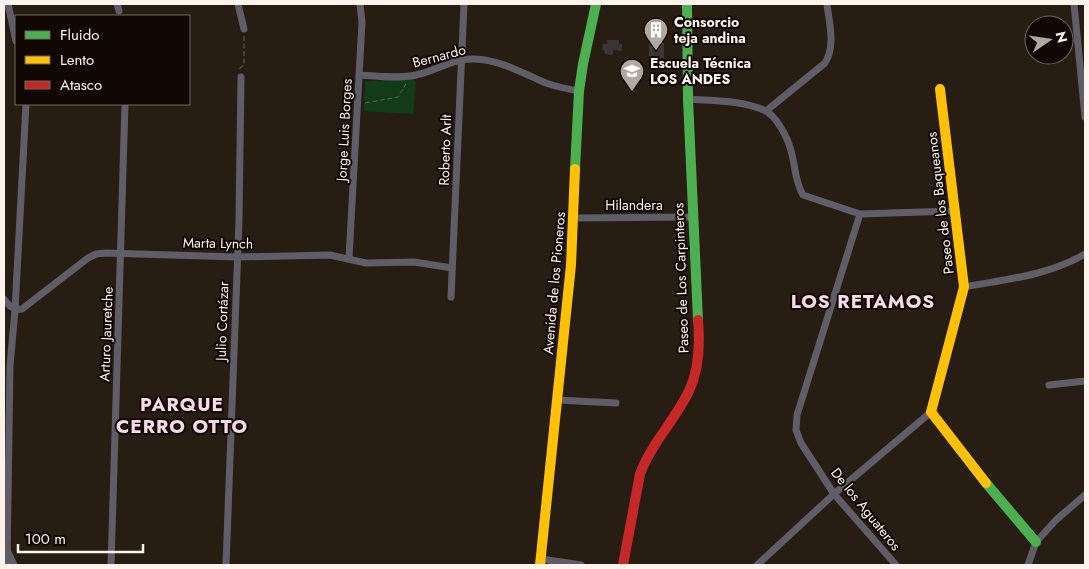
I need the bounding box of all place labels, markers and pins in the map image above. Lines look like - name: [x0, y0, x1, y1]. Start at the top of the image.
- place label: Consorcio teja andina: [674, 12, 746, 48]
- building icon: Consorcio teja andina: [643, 17, 669, 51]
- place label: Escuela Técnica LOS ANDES: [650, 53, 751, 89]
- school or university icon: Escuela Técnica LOS ANDES: [619, 58, 645, 92]

